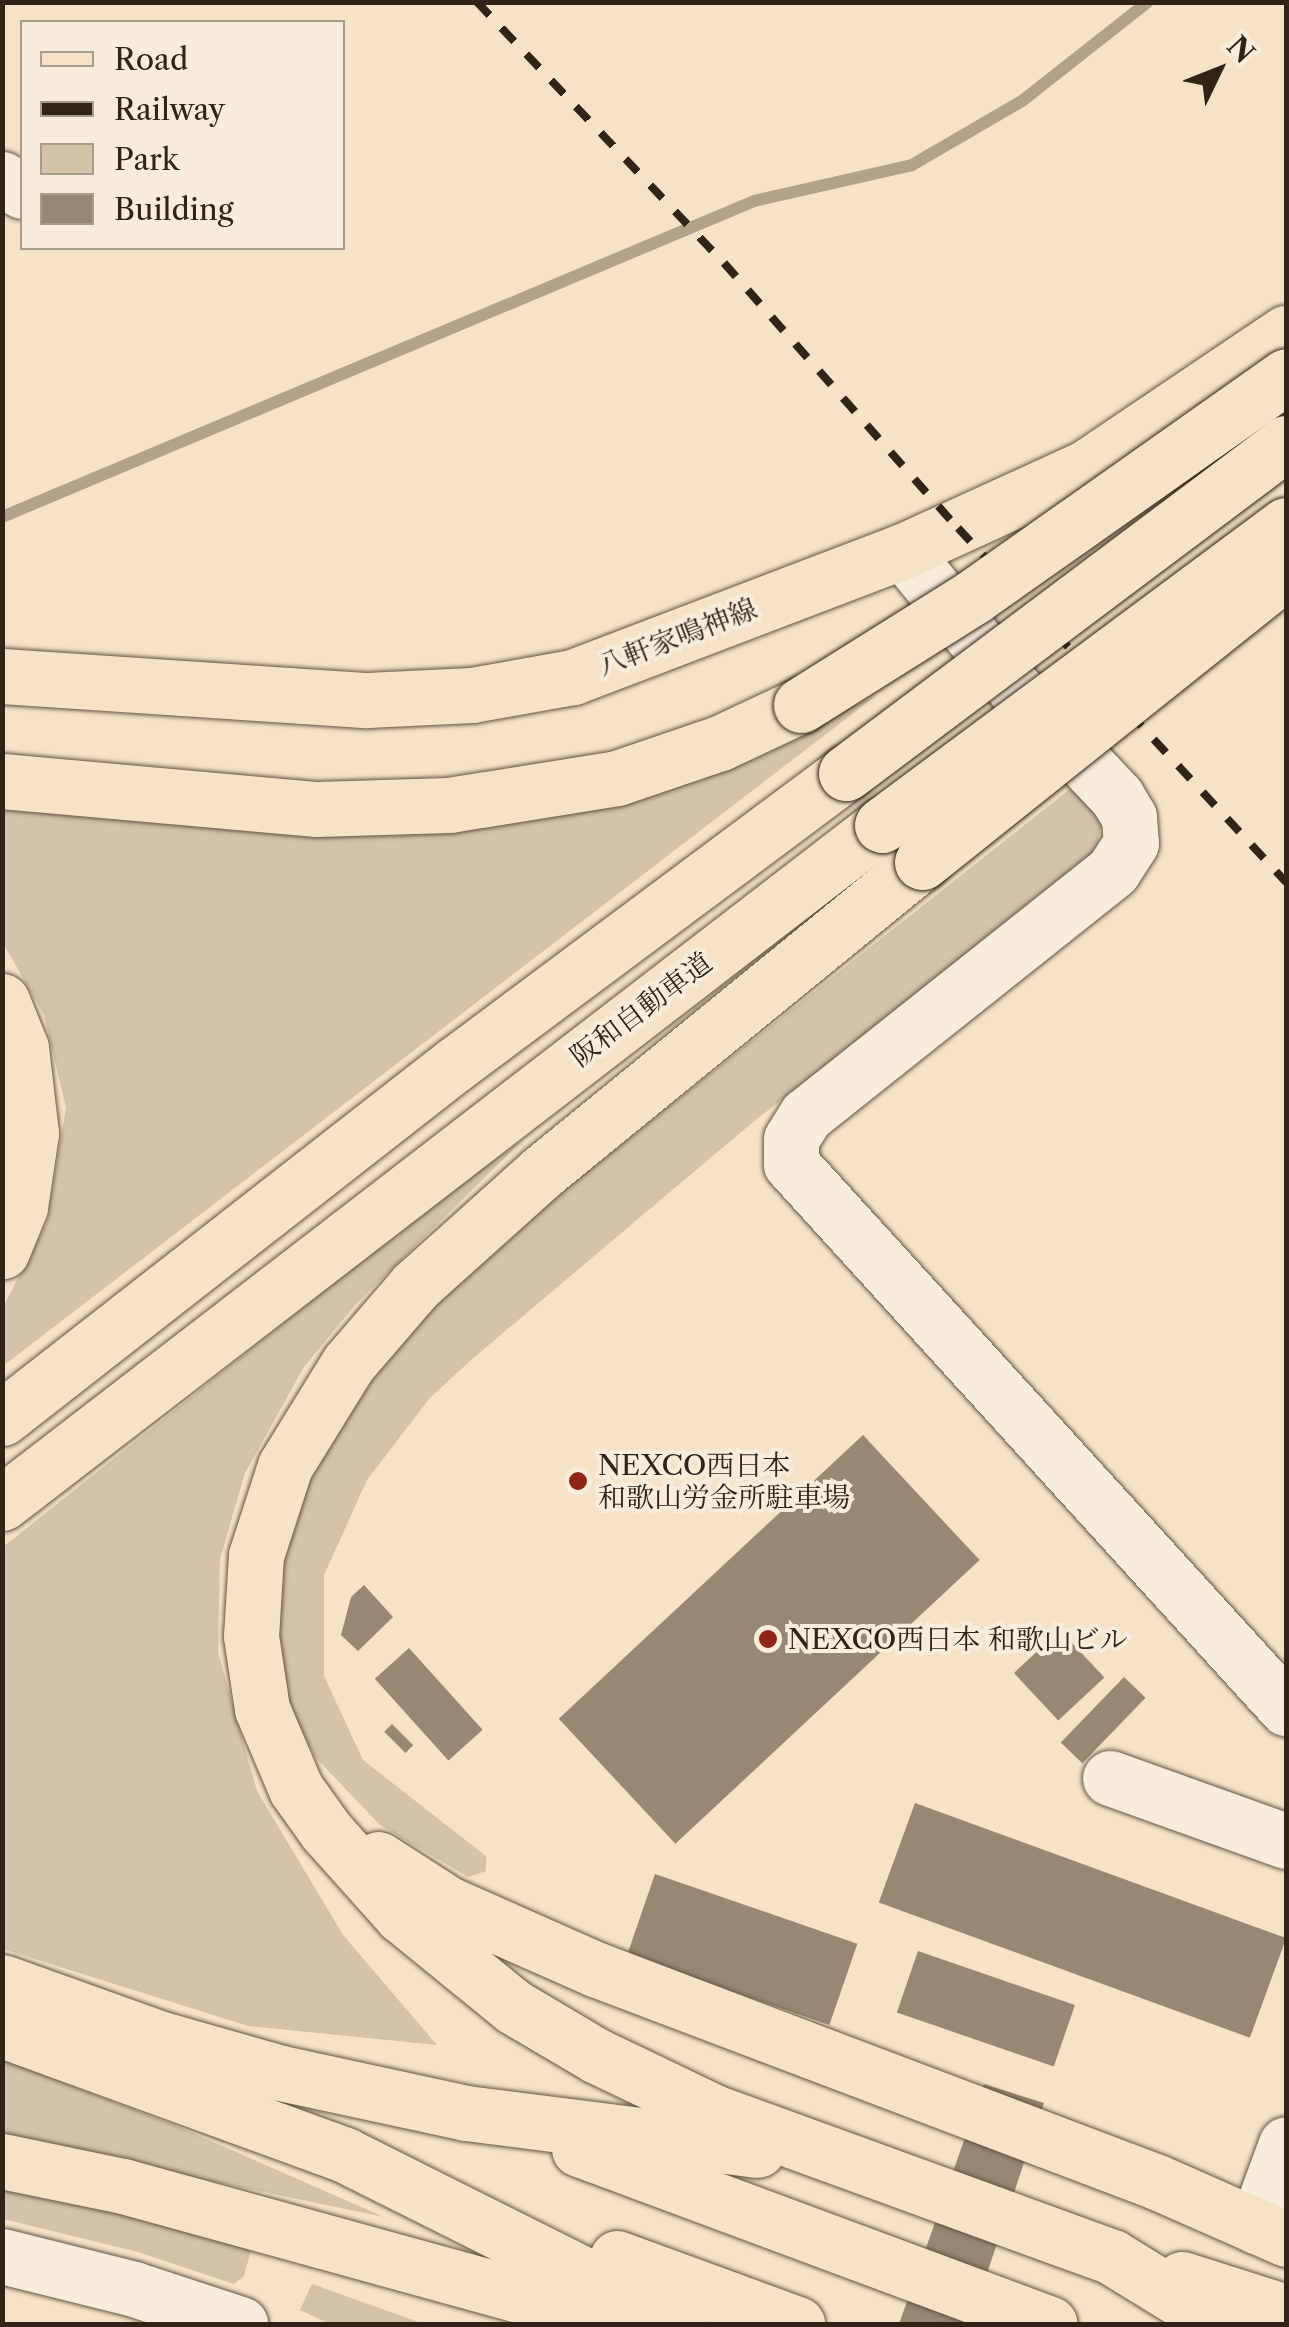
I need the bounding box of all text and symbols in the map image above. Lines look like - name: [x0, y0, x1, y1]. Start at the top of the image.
- legend: [20, 20, 345, 250]
- north arrow: [1169, 20, 1269, 120]
- text: N: [1220, 29, 1262, 70]
- text: Road: [114, 41, 188, 78]
- text: Railway: [114, 91, 225, 128]
- text: Park: [114, 141, 179, 178]
- text: Building: [114, 191, 234, 228]
- street label: 八軒家鳴神線: [593, 591, 761, 683]
- street label: 阪和自動車道: [564, 945, 718, 1073]
- place label: NEXCO西日本 和歌山労金所駐車場: [598, 1448, 850, 1514]
- marker: NEXCO西日本 和歌山労金所駐車場: [567, 1470, 589, 1492]
- place label: NEXCO西日本 和歌山ビル: [788, 1622, 1128, 1656]
- marker: NEXCO西日本 和歌山ビル: [757, 1628, 779, 1650]

